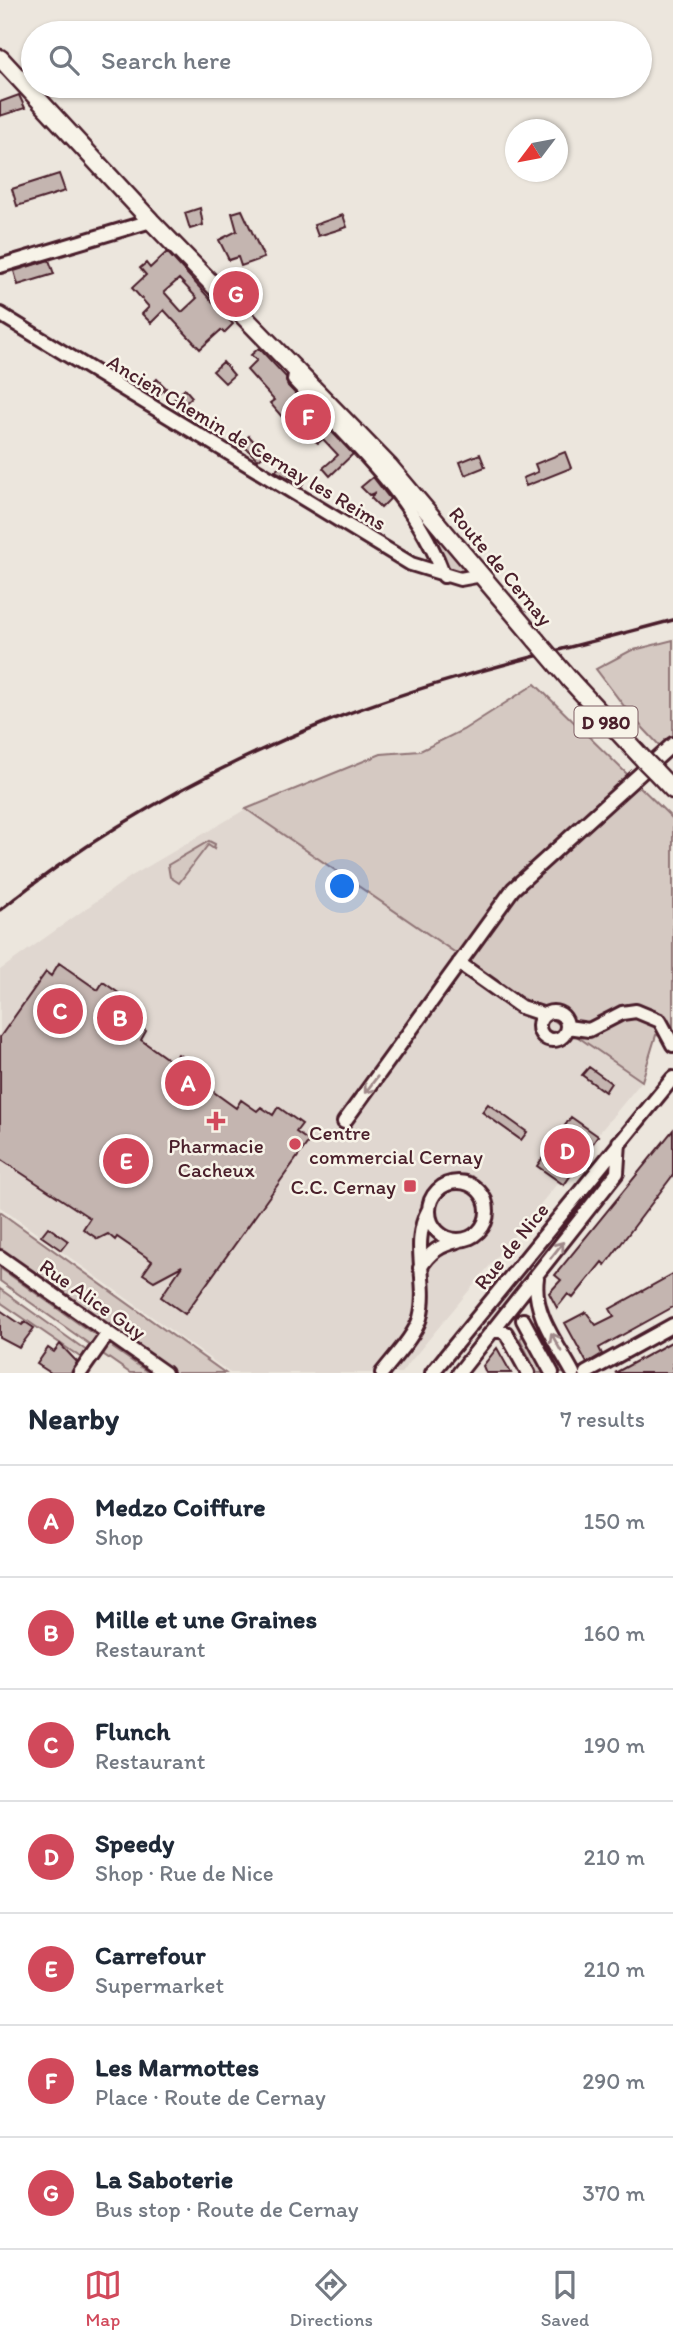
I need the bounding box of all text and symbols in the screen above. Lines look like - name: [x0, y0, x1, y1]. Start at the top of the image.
- search box: [21, 21, 652, 98]
- icon: search: [45, 41, 83, 79]
- text: Search here: [101, 44, 231, 76]
- north arrow: [505, 119, 568, 182]
- pin: G: [213, 268, 259, 320]
- street label: Ancien Chemin de Cernay les Reims: [103, 349, 391, 535]
- pin: F: [285, 391, 331, 443]
- street label: Route de Cernay: [444, 501, 558, 631]
- road number: D 980: [574, 706, 638, 737]
- your location: [325, 869, 359, 903]
- pin: C: [37, 985, 83, 1037]
- pin: B: [97, 992, 143, 1044]
- pin: A: [165, 1057, 211, 1109]
- one-way arrow: [364, 1076, 379, 1095]
- marker: Pharmacie Cacheux: [208, 1113, 224, 1129]
- place label: Centre commercial Cernay: [309, 1120, 483, 1169]
- pin: D: [544, 1125, 590, 1177]
- place label: Pharmacie Cacheux: [168, 1133, 264, 1182]
- pin: E: [103, 1135, 149, 1187]
- marker: Centre commercial Cernay: [287, 1136, 303, 1152]
- place label: C.C. Cernay: [291, 1174, 396, 1199]
- marker: C.C. Cernay: [402, 1178, 418, 1194]
- street label: Rue de Nice: [468, 1198, 554, 1294]
- one-way arrow: [550, 1242, 565, 1260]
- street label: Rue Alice Guy: [35, 1253, 151, 1345]
- one-way arrow: [549, 1332, 562, 1353]
- text: Nearby: [28, 1400, 119, 1437]
- text: 7 results: [560, 1405, 645, 1433]
- text: Medzo Coiffure: [95, 1491, 266, 1523]
- text: A: [44, 1507, 58, 1535]
- text: 150 m: [584, 1507, 645, 1535]
- text: Shop: [95, 1523, 143, 1551]
- text: Mille et une Graines: [95, 1603, 317, 1635]
- text: B: [44, 1619, 58, 1647]
- text: 160 m: [583, 1619, 645, 1647]
- text: Restaurant: [95, 1635, 205, 1663]
- text: Flunch: [95, 1715, 170, 1747]
- text: C: [44, 1731, 58, 1759]
- text: 190 m: [584, 1731, 645, 1759]
- text: Restaurant: [95, 1747, 205, 1775]
- text: Speedy: [95, 1827, 174, 1859]
- text: D: [43, 1843, 59, 1871]
- text: 210 m: [584, 1843, 645, 1871]
- text: Shop · Rue de Nice: [95, 1859, 274, 1887]
- text: Carrefour: [95, 1939, 206, 1971]
- text: E: [45, 1955, 57, 1983]
- text: 210 m: [584, 1955, 645, 1983]
- text: Supermarket: [95, 1971, 224, 1999]
- text: Les Marmottes: [95, 2051, 259, 2083]
- text: F: [45, 2067, 57, 2095]
- text: 290 m: [582, 2067, 645, 2095]
- text: Place · Route de Cernay: [95, 2083, 326, 2111]
- text: La Saboterie: [95, 2163, 233, 2195]
- text: G: [43, 2179, 59, 2207]
- text: 370 m: [582, 2179, 645, 2207]
- text: Bus stop · Route de Cernay: [95, 2195, 359, 2223]
- tab: Map: [84, 2266, 122, 2331]
- tab: Directions: [289, 2266, 373, 2331]
- tab: Saved: [541, 2266, 589, 2331]

